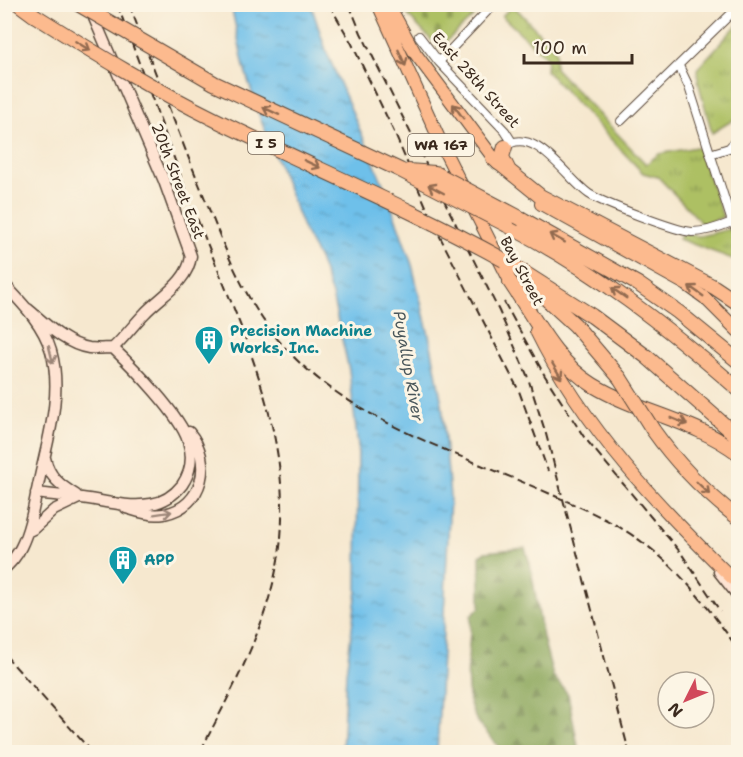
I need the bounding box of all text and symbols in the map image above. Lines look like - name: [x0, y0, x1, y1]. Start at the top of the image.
- scale bar: [524, 27, 632, 65]
- street label: East 28th Street: [428, 28, 524, 132]
- text: 100 m: [533, 36, 587, 60]
- one-way arrow: [75, 39, 92, 52]
- one-way arrow: [396, 48, 408, 66]
- one-way arrow: [262, 104, 280, 116]
- one-way arrow: [452, 104, 464, 120]
- street label: 20th Street East: [147, 120, 209, 242]
- road number: I 5: [248, 132, 284, 154]
- road number: WA 167: [408, 134, 474, 156]
- one-way arrow: [303, 159, 321, 171]
- one-way arrow: [428, 183, 446, 194]
- one-way arrow: [549, 232, 566, 244]
- street label: Bay Street: [495, 233, 549, 309]
- one-way arrow: [688, 285, 705, 297]
- one-way arrow: [611, 287, 627, 299]
- water label: Puyallup River: [388, 309, 429, 423]
- place label: Precision Machine Works, Inc.: [230, 321, 372, 358]
- building icon: Precision Machine Works, Inc.: [193, 324, 225, 366]
- one-way arrow: [46, 345, 58, 364]
- one-way arrow: [552, 362, 564, 379]
- one-way arrow: [670, 416, 688, 427]
- one-way arrow: [696, 480, 711, 495]
- one-way arrow: [152, 507, 172, 518]
- building icon: APP: [107, 544, 139, 586]
- place label: APP: [144, 550, 174, 570]
- north arrow: [656, 670, 716, 730]
- text: N: [663, 698, 687, 722]

